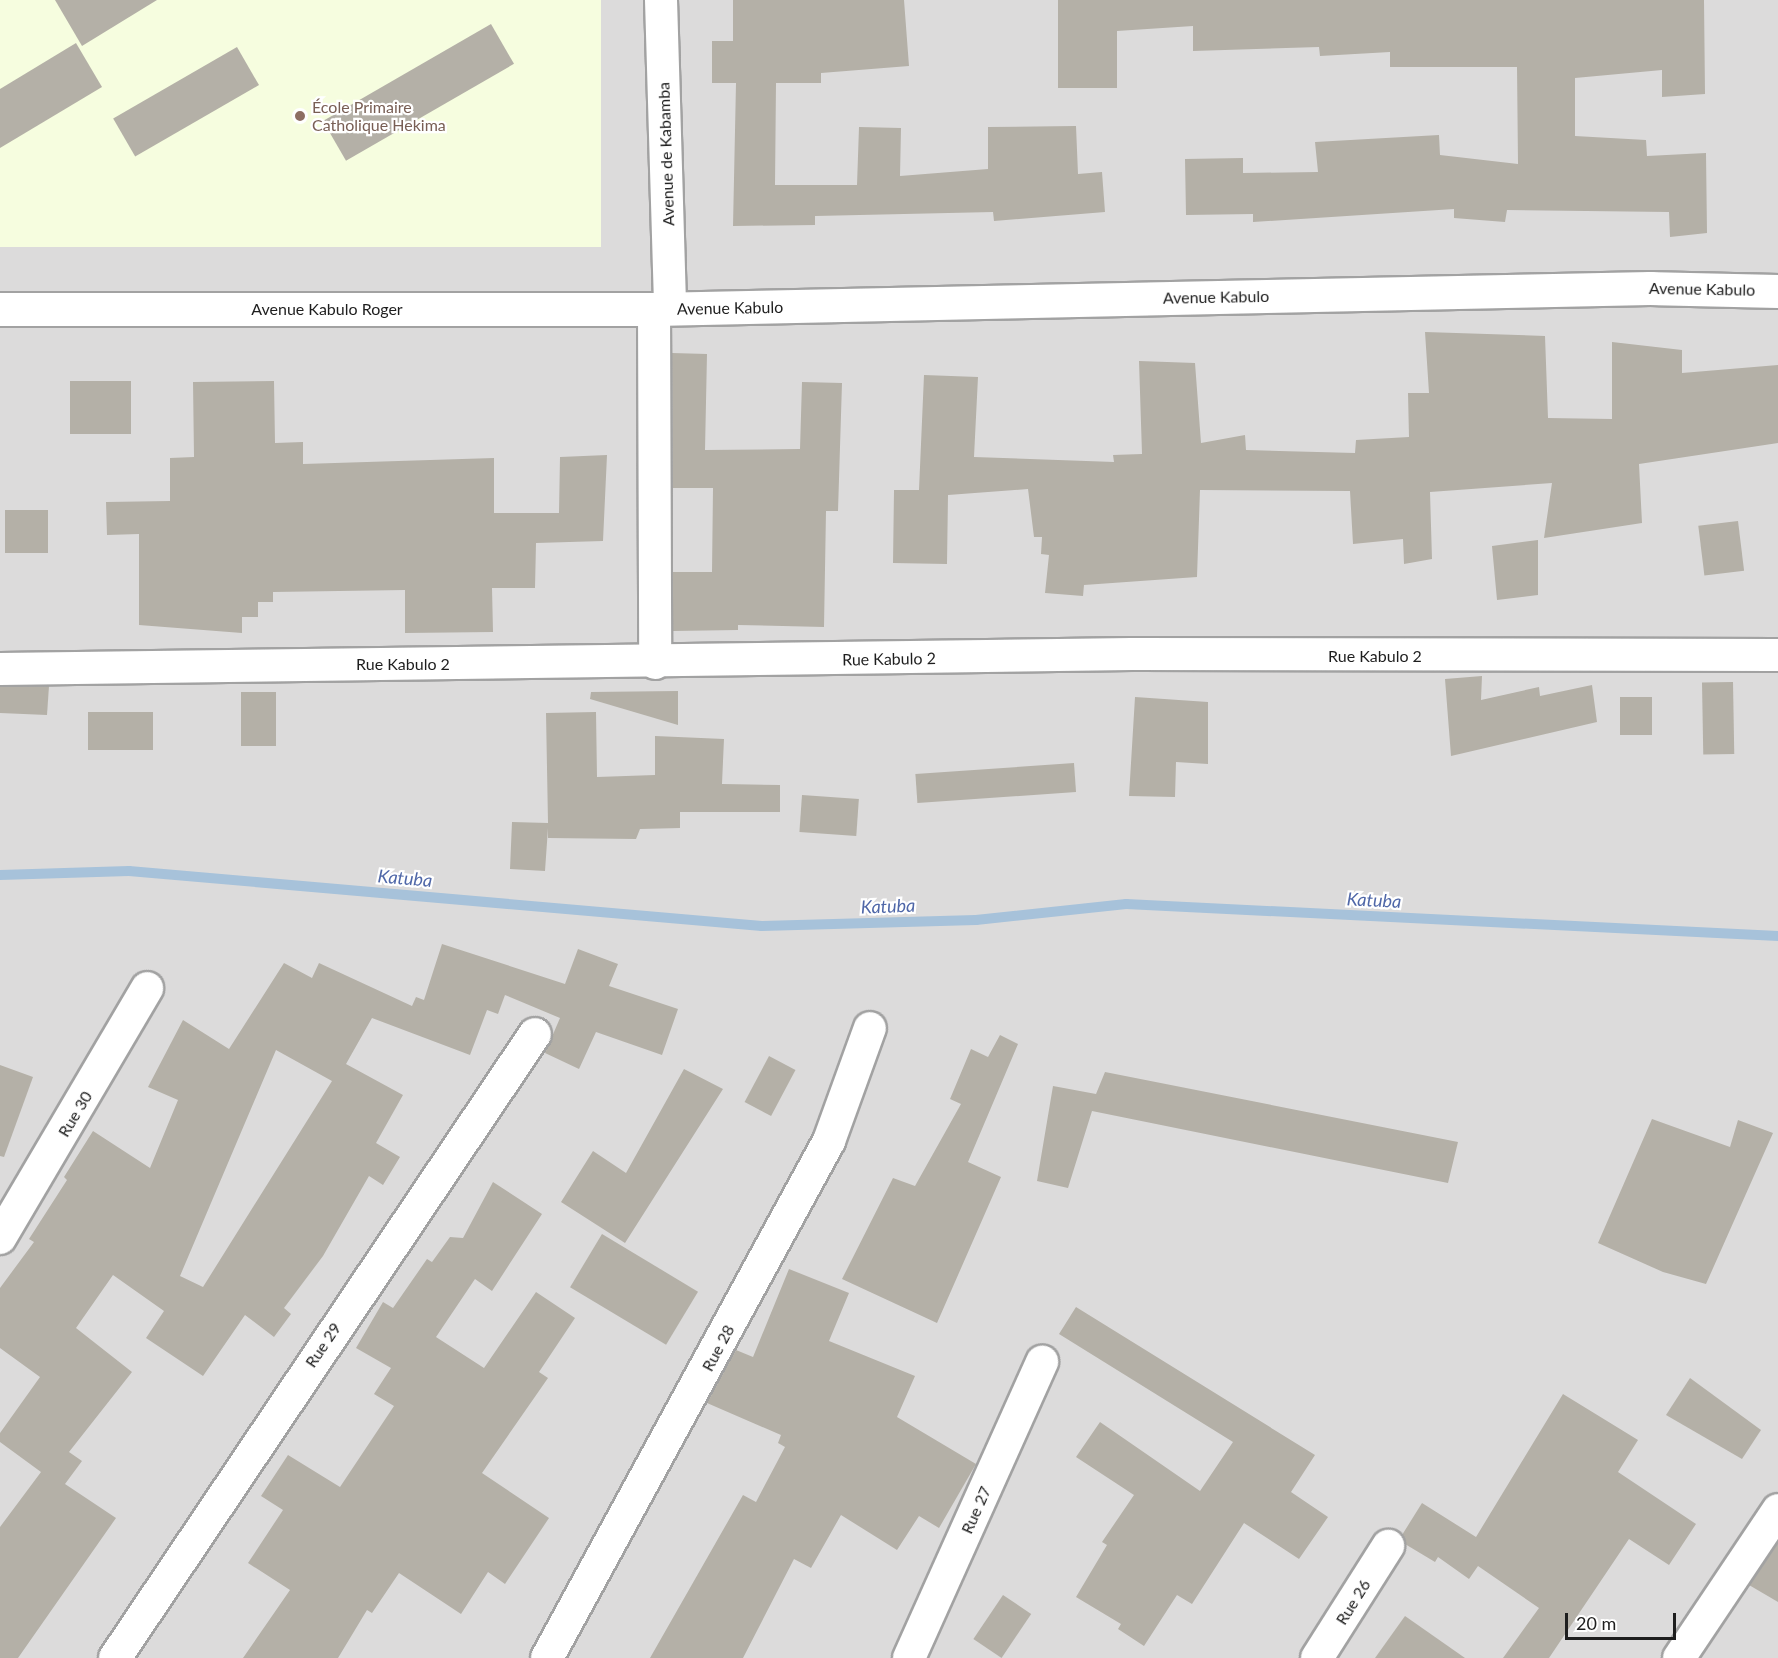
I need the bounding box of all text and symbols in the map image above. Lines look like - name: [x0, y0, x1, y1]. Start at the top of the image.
- street label: Avenue de Kabamba: [654, 82, 678, 226]
- place label: École Primaire Catholique Hekima: [312, 97, 446, 135]
- marker: École Primaire Catholique Hekima: [293, 109, 307, 123]
- street label: Avenue Kabulo: [1649, 278, 1755, 300]
- street label: Avenue Kabulo: [1163, 286, 1269, 308]
- street label: Avenue Kabulo: [677, 297, 783, 319]
- street label: Avenue Kabulo Roger: [251, 299, 403, 319]
- street label: Rue Kabulo 2: [1328, 646, 1422, 666]
- street label: Rue Kabulo 2: [842, 649, 936, 669]
- street label: Rue Kabulo 2: [356, 654, 450, 674]
- water label: Katuba: [377, 865, 433, 891]
- water label: Katuba: [1346, 888, 1402, 912]
- water label: Katuba: [860, 894, 916, 918]
- street label: Rue 30: [54, 1088, 96, 1140]
- street label: Rue 29: [301, 1319, 345, 1371]
- street label: Rue 28: [698, 1322, 738, 1374]
- street label: Rue 27: [957, 1483, 995, 1537]
- street label: Rue 26: [1332, 1576, 1374, 1628]
- scale bar: [1568, 1601, 1679, 1639]
- text: 20 m: [1576, 1612, 1616, 1634]

